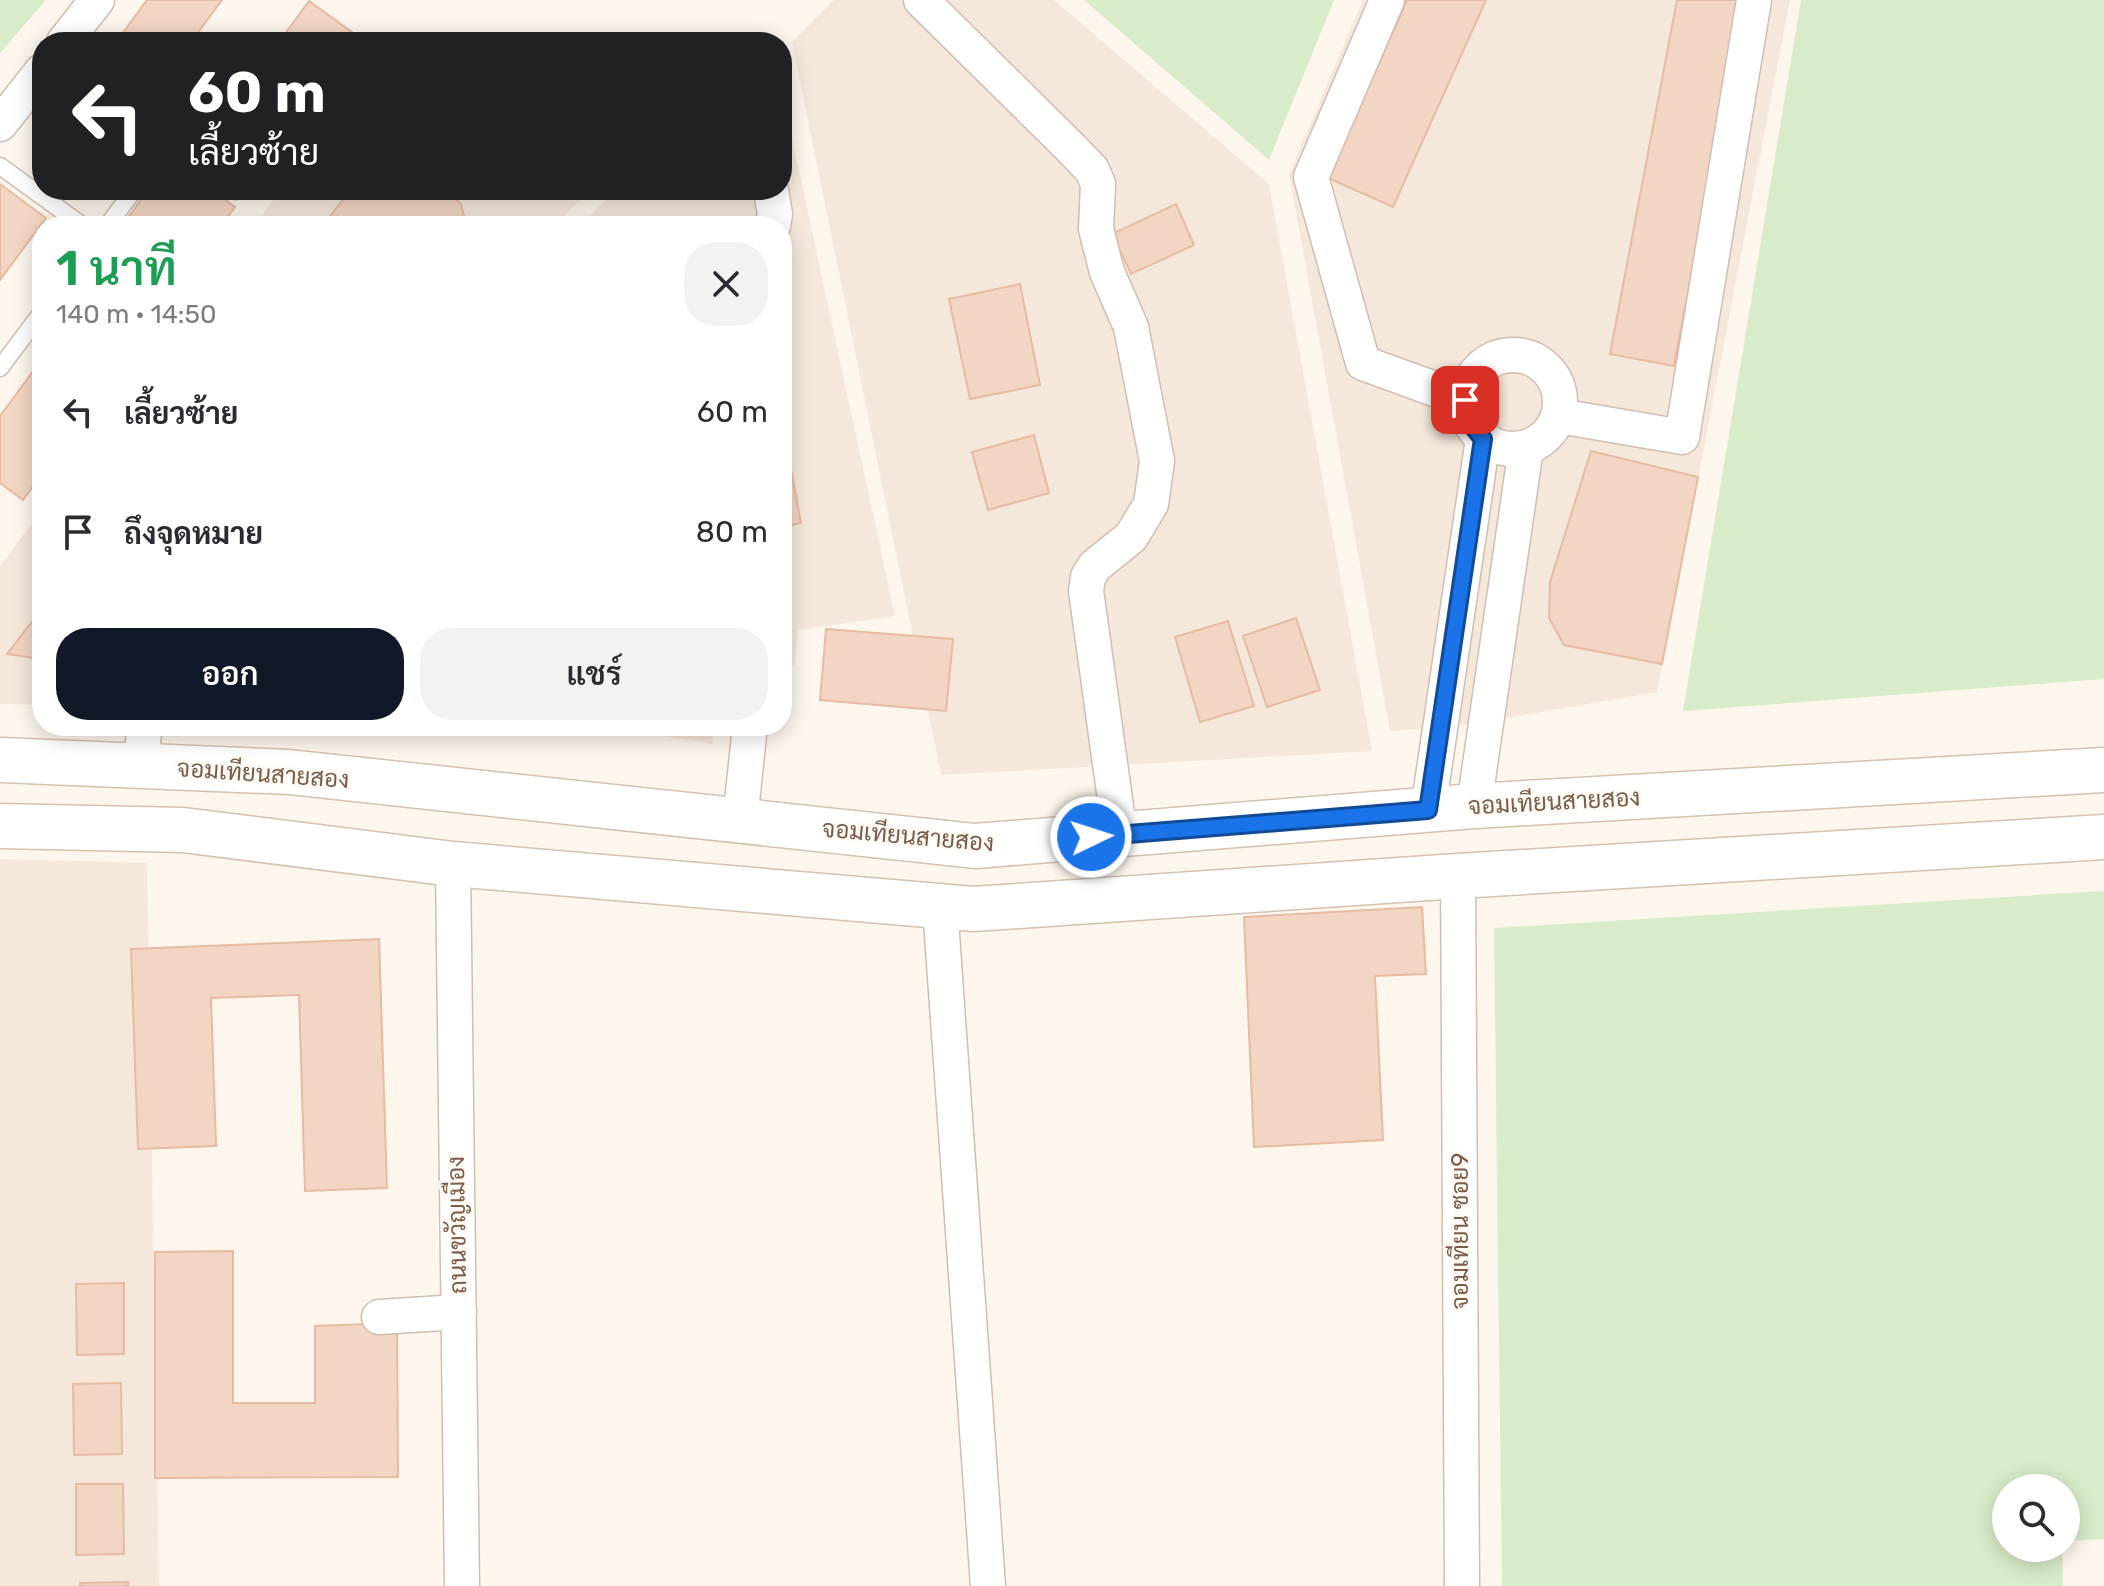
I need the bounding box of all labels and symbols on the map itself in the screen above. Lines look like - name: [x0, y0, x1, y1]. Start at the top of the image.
- pin: [1431, 366, 1499, 434]
- street label: จอมเทียนสายสอง: [176, 753, 350, 794]
- street label: จอมเทียนสายสอง: [1467, 783, 1641, 820]
- position arrow: [1049, 795, 1133, 879]
- street label: จอมเทียนสายสอง: [821, 814, 995, 857]
- street label: จอมเทียน ซอย9: [1445, 1152, 1474, 1310]
- street label: ถนนขวัญเมือง: [441, 1156, 472, 1294]

